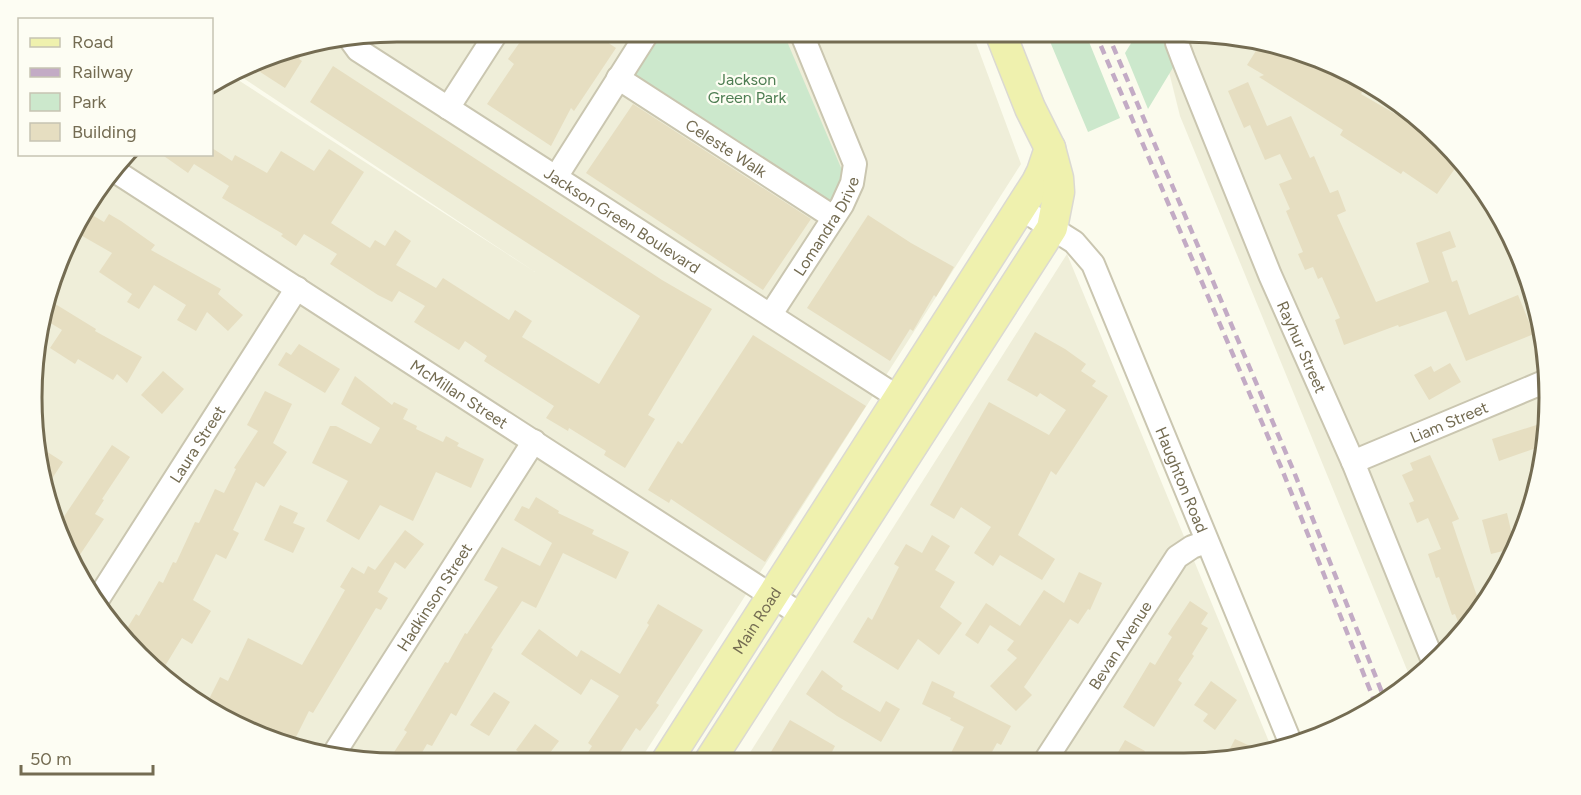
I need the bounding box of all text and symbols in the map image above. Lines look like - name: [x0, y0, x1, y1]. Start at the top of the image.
- legend: [18, 18, 213, 156]
- text: Road: [72, 31, 113, 53]
- text: Railway: [72, 61, 134, 83]
- park label: Jackson Green Park: [708, 70, 786, 107]
- text: Park: [72, 91, 107, 113]
- street label: Celeste Walk: [682, 115, 771, 181]
- text: Building: [72, 121, 137, 143]
- street label: Jackson Green Boulevard: [541, 163, 704, 277]
- street label: Lomandra Drive: [789, 175, 862, 279]
- street label: Rayhur Street: [1273, 298, 1331, 396]
- street label: McMillan Street: [407, 355, 512, 432]
- street label: Liam Street: [1407, 397, 1491, 447]
- street label: Laura Street: [165, 402, 229, 486]
- street label: Haughton Road: [1152, 424, 1212, 535]
- street label: Hadkinson Street: [393, 539, 476, 655]
- street label: Main Road: [728, 584, 785, 657]
- street label: Bevan Avenue: [1084, 597, 1156, 693]
- scale bar: [21, 738, 153, 776]
- text: 50 m: [30, 748, 72, 770]

